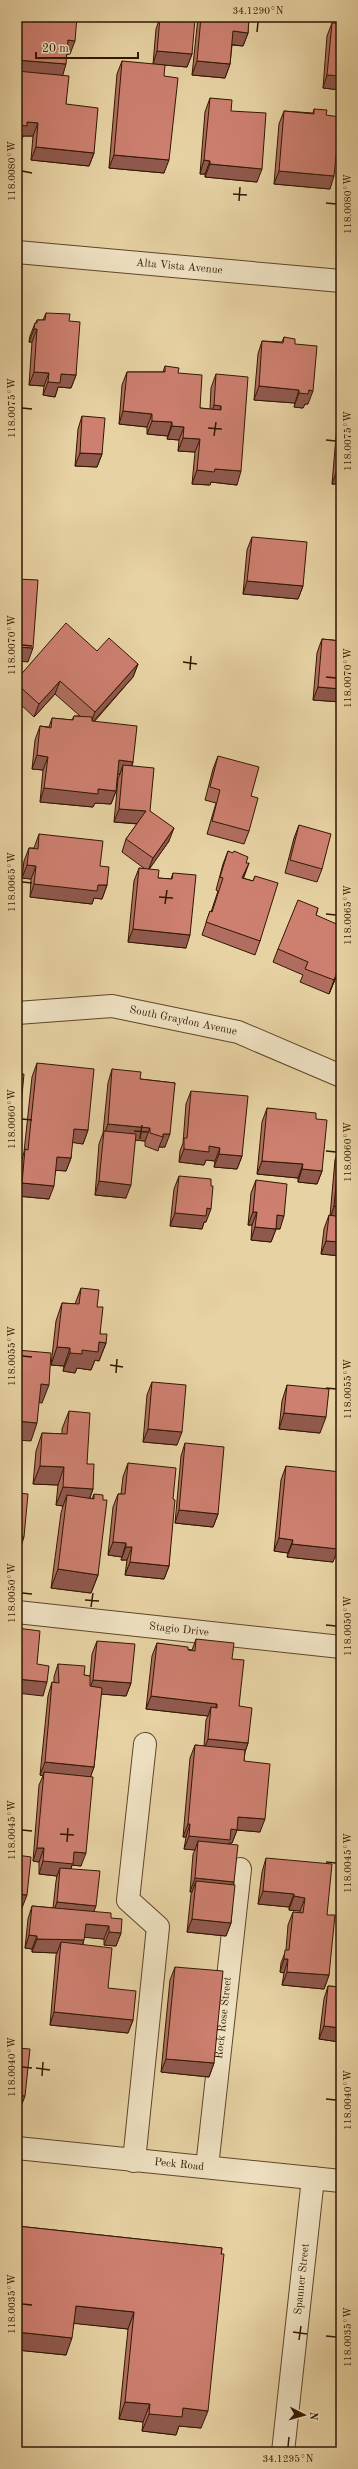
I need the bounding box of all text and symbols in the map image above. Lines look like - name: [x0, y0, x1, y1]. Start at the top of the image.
- text: 34.1290°N: [232, 6, 284, 16]
- scale bar: [36, 34, 138, 60]
- text: 20 m: [42, 43, 69, 55]
- text: 118.0080°W: [7, 141, 17, 201]
- text: 118.0080°W: [343, 174, 353, 234]
- street label: Alta Vista Avenue: [136, 257, 223, 276]
- text: 118.0075°W: [7, 378, 17, 438]
- text: 118.0075°W: [343, 411, 353, 471]
- text: 118.0070°W: [7, 615, 17, 675]
- text: 118.0070°W: [343, 648, 353, 708]
- text: 118.0065°W: [7, 852, 17, 912]
- text: 118.0065°W: [343, 885, 353, 945]
- street label: South Graydon Avenue: [129, 1004, 238, 1037]
- text: 118.0060°W: [7, 1089, 17, 1149]
- text: 118.0060°W: [343, 1122, 353, 1182]
- text: 118.0055°W: [7, 1326, 17, 1386]
- text: 118.0055°W: [343, 1359, 353, 1419]
- text: 118.0050°W: [7, 1563, 17, 1623]
- text: 118.0050°W: [343, 1596, 353, 1656]
- street label: Stagio Drive: [149, 1621, 210, 1638]
- text: 118.0045°W: [7, 1800, 17, 1860]
- text: 118.0045°W: [343, 1833, 353, 1893]
- street label: Rock Rose Street: [214, 1976, 234, 2060]
- text: 118.0040°W: [7, 2037, 17, 2097]
- text: 118.0040°W: [343, 2070, 353, 2130]
- street label: Peck Road: [154, 2157, 205, 2173]
- street label: Spanner Street: [293, 2243, 311, 2315]
- text: 118.0035°W: [7, 2274, 17, 2334]
- text: 118.0035°W: [343, 2307, 353, 2367]
- north arrow: [284, 2395, 324, 2435]
- text: N: [306, 2411, 318, 2421]
- text: 34.1295°N: [262, 2454, 314, 2464]

